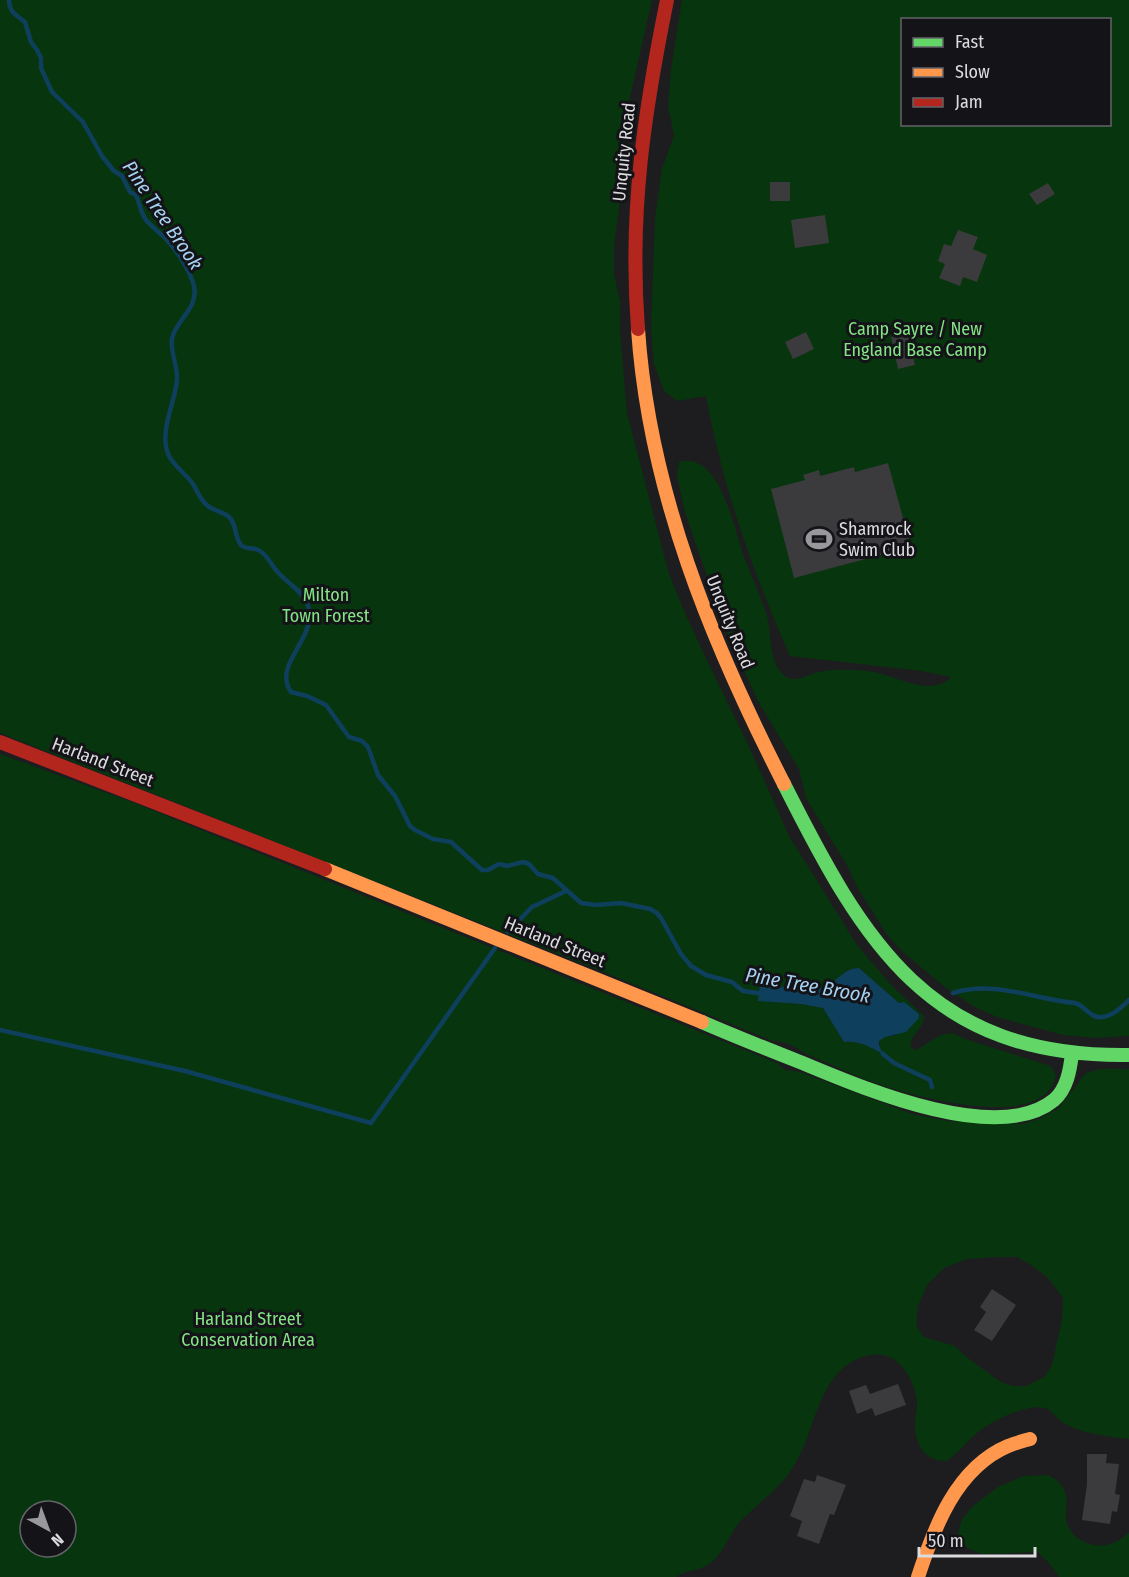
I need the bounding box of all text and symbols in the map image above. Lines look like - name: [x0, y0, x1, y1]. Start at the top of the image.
- legend: [901, 18, 1111, 126]
- text: Fast: [955, 31, 984, 53]
- text: Slow: [955, 61, 990, 83]
- text: Jam: [955, 91, 983, 113]
- street label: Unquity Road: [608, 102, 640, 202]
- water label: Pine Tree Brook: [118, 156, 208, 274]
- park label: Camp Sayre / New England Base Camp: [843, 318, 987, 361]
- place label: Shamrock Swim Club: [839, 518, 915, 561]
- sports icon: Shamrock Swim Club: [804, 524, 834, 554]
- street label: Unquity Road: [701, 572, 759, 672]
- park label: Milton Town Forest: [282, 584, 370, 627]
- street label: Harland Street: [49, 733, 157, 792]
- street label: Harland Street: [501, 912, 609, 972]
- water label: Pine Tree Brook: [744, 962, 872, 1008]
- park label: Harland Street Conservation Area: [181, 1308, 315, 1351]
- north arrow: [18, 1499, 78, 1559]
- scale bar: [919, 1520, 1034, 1558]
- text: N: [48, 1530, 67, 1550]
- text: 50 m: [928, 1530, 964, 1552]

